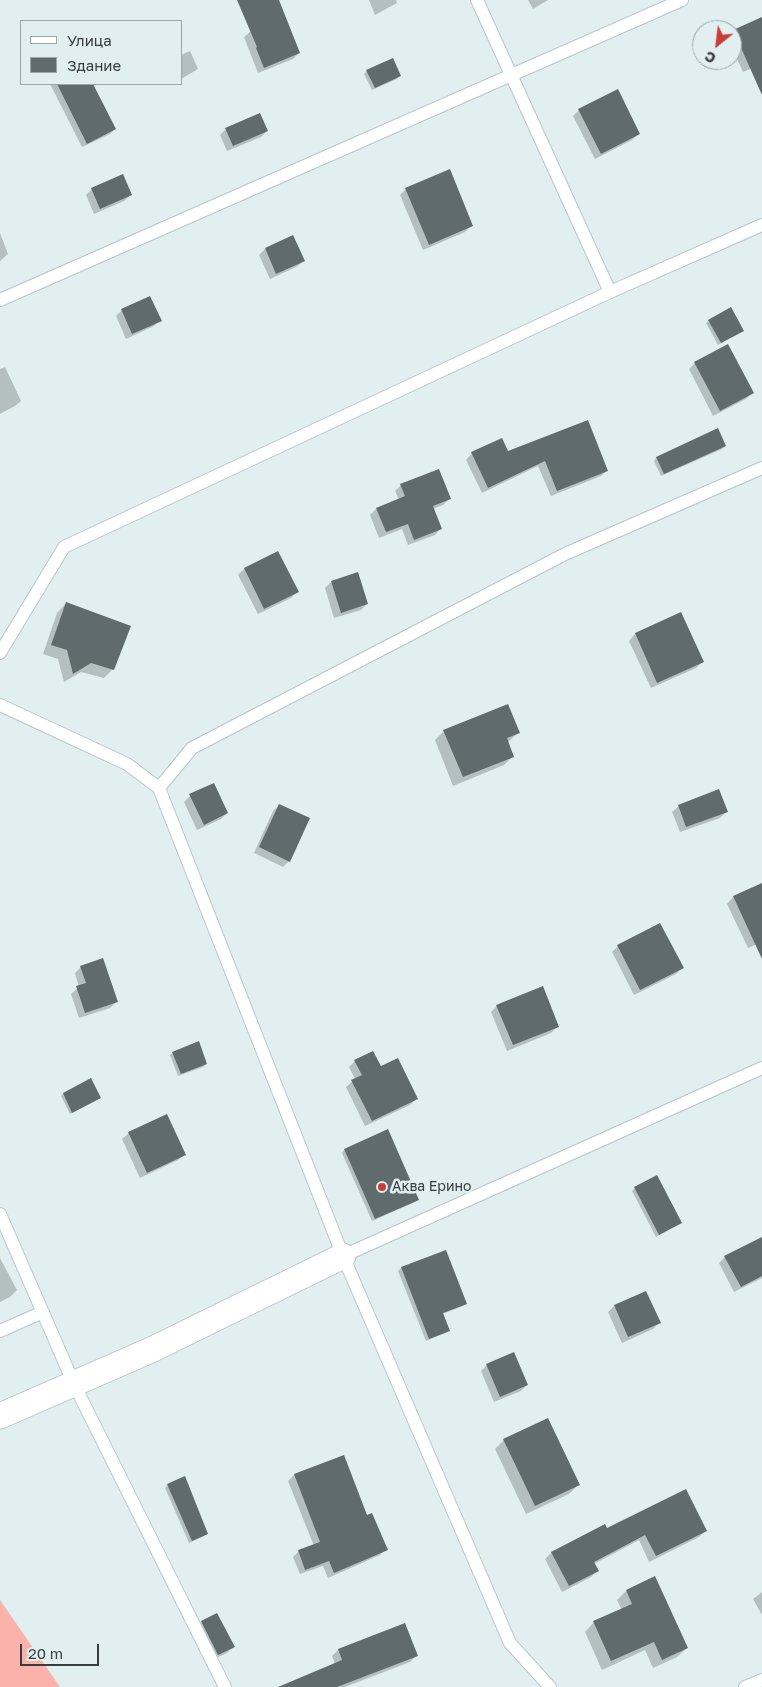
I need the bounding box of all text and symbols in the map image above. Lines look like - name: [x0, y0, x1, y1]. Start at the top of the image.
- legend: [20, 20, 182, 85]
- north arrow: [692, 20, 742, 70]
- text: Улица: [67, 31, 112, 49]
- text: С: [702, 48, 718, 68]
- text: Здание: [67, 56, 121, 74]
- place label: Аква Ерино: [392, 1179, 471, 1195]
- marker: Аква Ерино: [376, 1181, 388, 1193]
- scale bar: [22, 1634, 101, 1666]
- text: 20 m: [28, 1644, 63, 1662]

